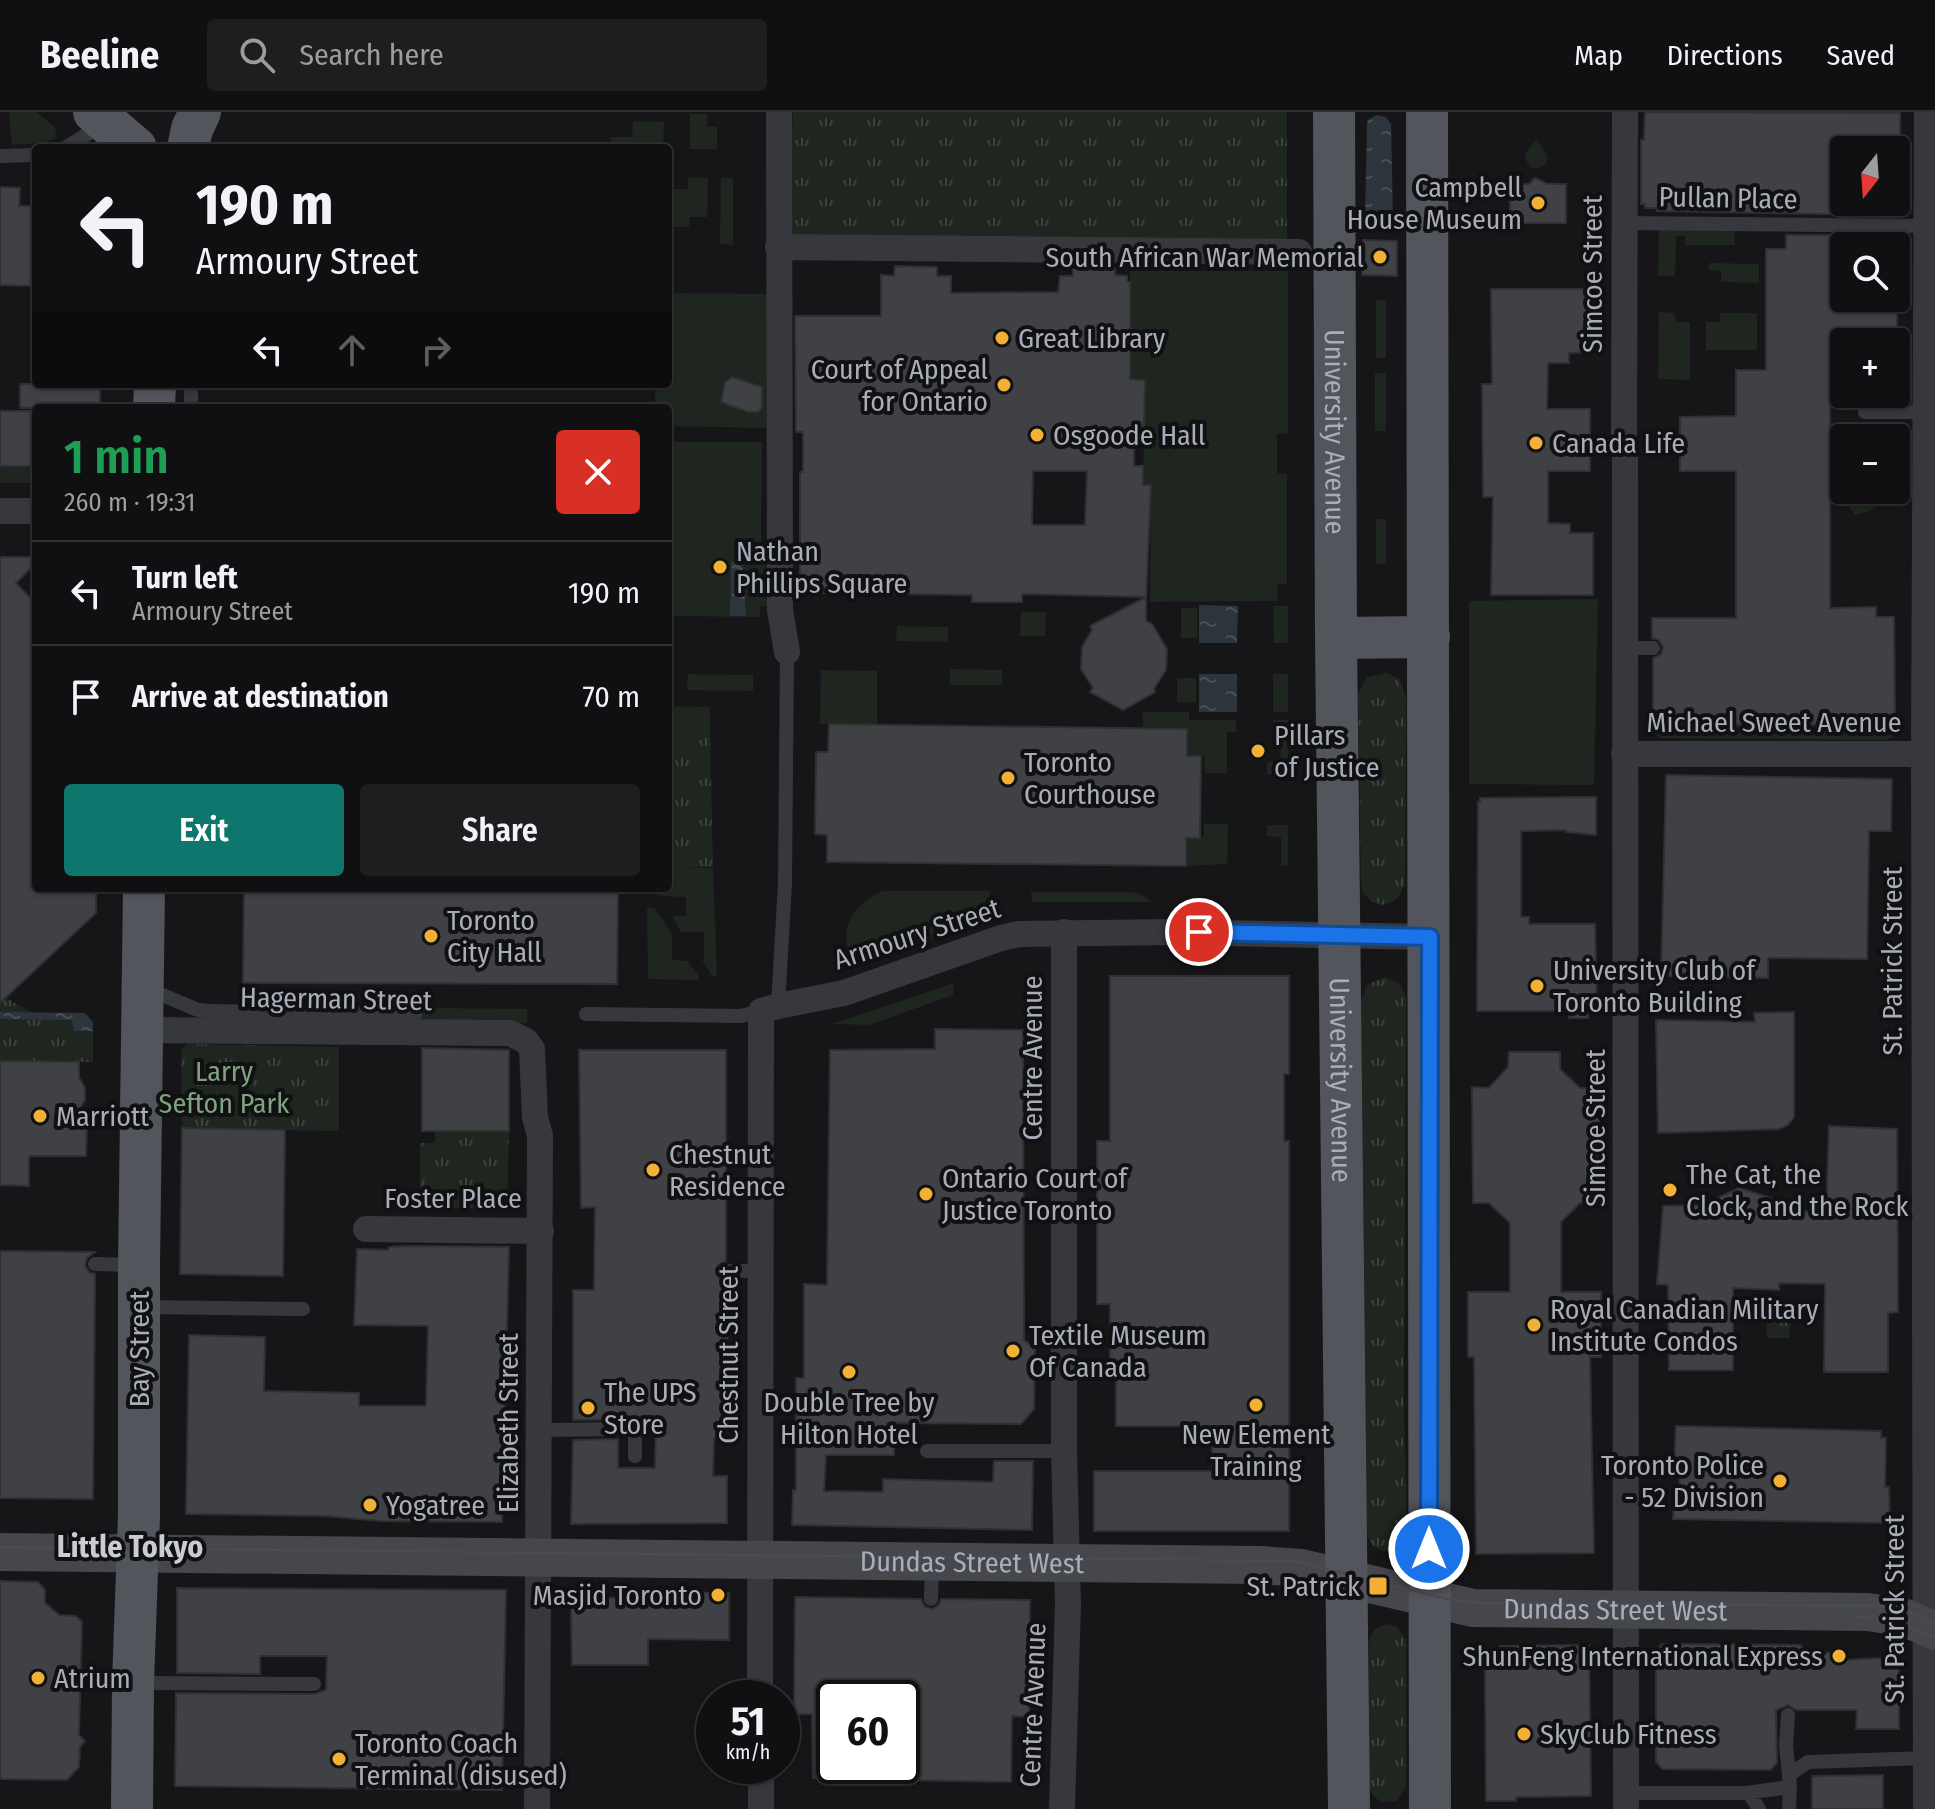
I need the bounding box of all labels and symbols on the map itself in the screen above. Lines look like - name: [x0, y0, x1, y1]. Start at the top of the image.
- north arrow: [1830, 136, 1910, 216]
- place label: Campbell House Museum: [1347, 171, 1522, 236]
- street label: Pullan Place: [1658, 180, 1798, 216]
- marker: Campbell House Museum: [1529, 194, 1547, 212]
- street label: Simcoe Street: [1576, 194, 1609, 353]
- place label: South African War Memorial: [1045, 241, 1364, 274]
- marker: South African War Memorial: [1371, 248, 1389, 266]
- place label: Great Library: [1018, 322, 1166, 355]
- marker: Great Library: [993, 329, 1011, 347]
- street label: University Avenue: [1318, 329, 1352, 535]
- place label: Court of Appeal for Ontario: [811, 353, 988, 418]
- marker: Court of Appeal for Ontario: [995, 376, 1013, 394]
- place label: Osgoode Hall: [1053, 419, 1205, 452]
- marker: Osgoode Hall: [1028, 426, 1046, 444]
- place label: Canada Life: [1552, 427, 1685, 460]
- marker: Canada Life: [1527, 434, 1545, 452]
- place label: Nathan Phillips Square: [736, 535, 907, 600]
- marker: Nathan Phillips Square: [711, 558, 729, 576]
- street label: Michael Sweet Avenue: [1647, 706, 1902, 739]
- place label: Pillars of Justice: [1274, 719, 1380, 784]
- marker: Pillars of Justice: [1249, 742, 1267, 760]
- place label: Toronto Courthouse: [1024, 746, 1156, 811]
- marker: Toronto Courthouse: [999, 769, 1017, 787]
- street label: St. Patrick Street: [1876, 866, 1909, 1056]
- street label: Armoury Street: [830, 891, 1005, 976]
- pin: [1165, 898, 1233, 966]
- place label: Toronto City Hall: [447, 904, 542, 969]
- marker: Toronto City Hall: [422, 927, 440, 945]
- place label: University Club of Toronto Building: [1553, 954, 1757, 1019]
- street label: Centre Avenue: [1016, 976, 1049, 1140]
- street label: University Avenue: [1323, 977, 1359, 1183]
- marker: University Club of Toronto Building: [1528, 977, 1546, 995]
- street label: Hagerman Street: [240, 981, 433, 1017]
- street label: Simcoe Street: [1579, 1048, 1612, 1207]
- park label: Larry Sefton Park: [159, 1055, 290, 1120]
- place label: Marriott: [56, 1100, 150, 1133]
- marker: Marriott: [31, 1107, 49, 1125]
- place label: Chestnut Residence: [669, 1138, 786, 1203]
- place label: The Cat, the Clock, and the Rock: [1686, 1158, 1909, 1223]
- marker: Chestnut Residence: [644, 1161, 662, 1179]
- place label: Ontario Court of Justice Toronto: [942, 1162, 1129, 1227]
- marker: The Cat, the Clock, and the Rock: [1661, 1181, 1679, 1199]
- street label: Foster Place: [384, 1182, 522, 1215]
- marker: Ontario Court of Justice Toronto: [917, 1185, 935, 1203]
- street label: Chestnut Street: [712, 1265, 745, 1444]
- street label: Bay Street: [123, 1290, 156, 1407]
- place label: Royal Canadian Military Institute Condos: [1550, 1293, 1819, 1358]
- marker: Royal Canadian Military Institute Condos: [1525, 1316, 1543, 1334]
- place label: Textile Museum Of Canada: [1029, 1319, 1207, 1384]
- street label: Elizabeth Street: [492, 1332, 525, 1513]
- marker: Textile Museum Of Canada: [1004, 1342, 1022, 1360]
- marker: Double Tree by Hilton Hotel: [840, 1363, 858, 1381]
- place label: The UPS Store: [604, 1376, 697, 1441]
- place label: Double Tree by Hilton Hotel: [764, 1386, 935, 1451]
- marker: New Element Training: [1247, 1396, 1265, 1414]
- marker: The UPS Store: [579, 1399, 597, 1417]
- place label: New Element Training: [1181, 1418, 1331, 1483]
- place label: Toronto Police - 52 Division: [1601, 1449, 1764, 1514]
- marker: Toronto Police - 52 Division: [1771, 1472, 1789, 1490]
- place label: Yogatree: [386, 1489, 485, 1522]
- marker: Yogatree: [361, 1496, 379, 1514]
- position arrow: [1387, 1507, 1471, 1591]
- street label: St. Patrick Street: [1878, 1514, 1911, 1704]
- district label: Little Tokyo: [57, 1529, 203, 1565]
- street label: Dundas Street West: [860, 1544, 1085, 1580]
- place label: St. Patrick: [1246, 1570, 1361, 1603]
- marker: St. Patrick: [1367, 1575, 1389, 1597]
- place label: Masjid Toronto: [533, 1579, 702, 1612]
- marker: Masjid Toronto: [709, 1586, 727, 1604]
- street label: Dundas Street West: [1503, 1592, 1728, 1627]
- street label: Centre Avenue: [1014, 1622, 1052, 1788]
- place label: ShunFeng International Express: [1463, 1640, 1823, 1673]
- marker: ShunFeng International Express: [1830, 1647, 1848, 1665]
- place label: Atrium: [54, 1662, 131, 1695]
- marker: Atrium: [29, 1669, 47, 1687]
- speed limit sign: 60: [816, 1680, 920, 1784]
- place label: SkyClub Fitness: [1540, 1718, 1717, 1751]
- marker: SkyClub Fitness: [1515, 1725, 1533, 1743]
- place label: Toronto Coach Terminal (disused): [355, 1727, 567, 1792]
- marker: Toronto Coach Terminal (disused): [330, 1750, 348, 1768]

